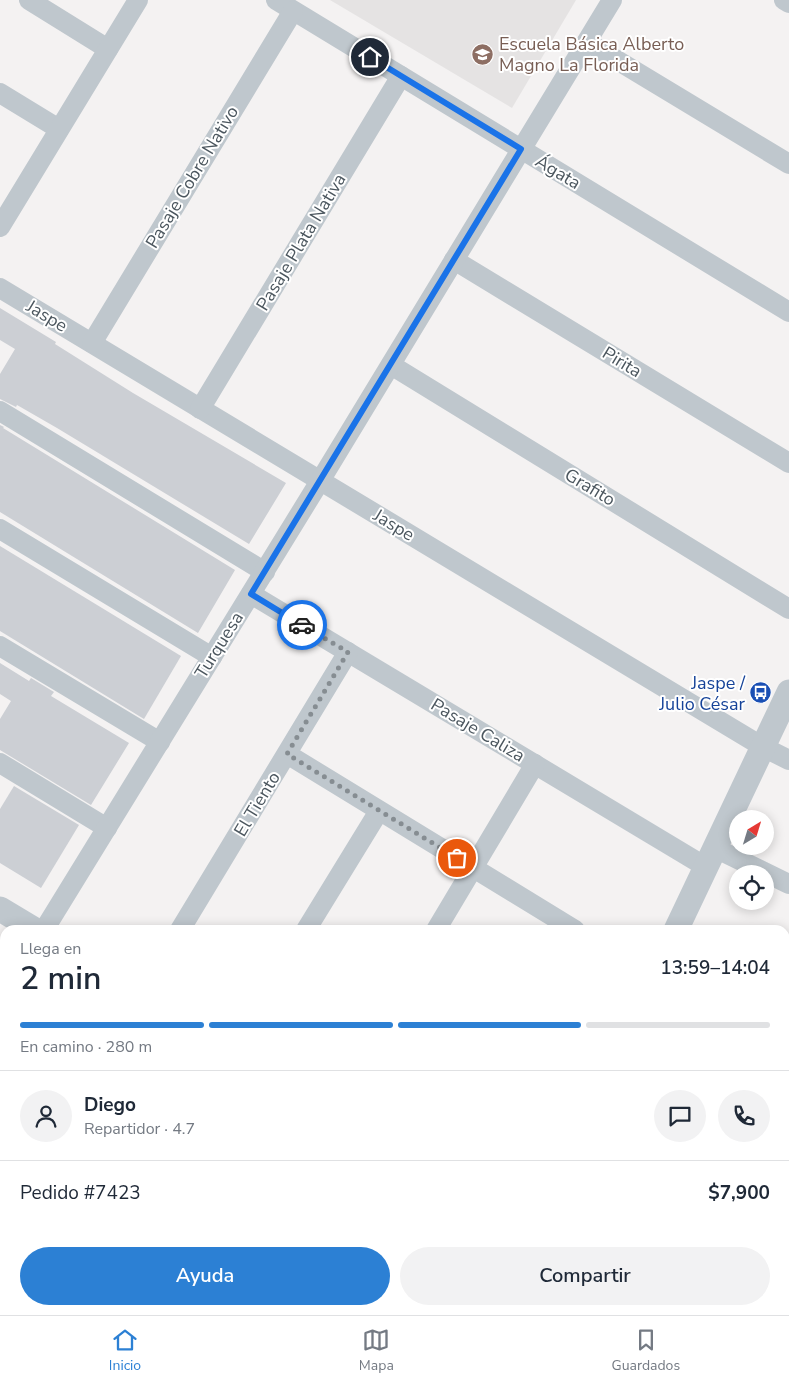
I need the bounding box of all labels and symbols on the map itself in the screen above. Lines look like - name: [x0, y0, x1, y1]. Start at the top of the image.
- place label: Escuela Básica Alberto Magno La Florida: [499, 32, 684, 77]
- pin: [349, 36, 391, 78]
- school or university icon: Escuela Básica Alberto Magno La Florida: [471, 42, 495, 66]
- street label: Pasaje Cobre Nativo: [140, 101, 244, 253]
- street label: Ágata: [531, 149, 585, 195]
- street label: Pasaje Plata Nativa: [251, 169, 351, 315]
- street label: Jaspe: [21, 294, 72, 338]
- street label: Pirita: [598, 341, 646, 383]
- street label: Grafito: [560, 462, 620, 512]
- street label: Jaspe: [368, 503, 419, 547]
- courier: [277, 600, 327, 650]
- street label: Turquesa: [189, 607, 249, 683]
- place label: Jaspe / Julio César: [658, 671, 746, 716]
- bus stop icon: Jaspe / Julio César: [749, 681, 773, 705]
- street label: Pasaje Caliza: [426, 692, 530, 768]
- street label: El Tiento: [228, 767, 286, 841]
- north arrow: [729, 810, 774, 855]
- pin: [436, 837, 478, 879]

